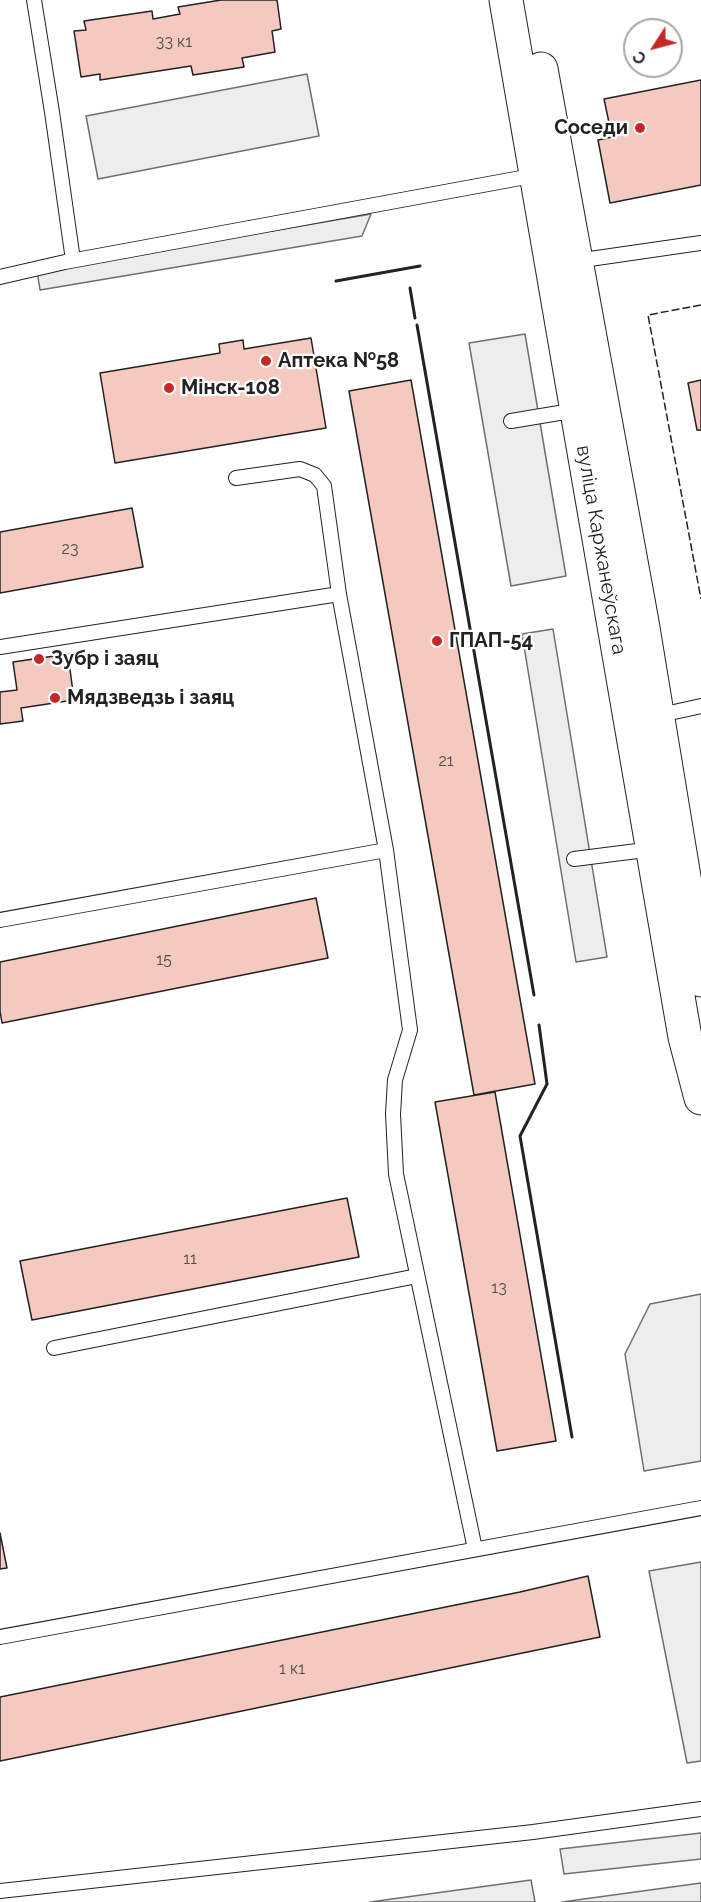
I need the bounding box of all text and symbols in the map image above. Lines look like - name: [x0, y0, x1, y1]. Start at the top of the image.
- north arrow: [623, 18, 683, 78]
- house number: 33 к1: [156, 32, 192, 52]
- text: С: [629, 48, 651, 68]
- place label: Соседи: [554, 116, 628, 140]
- marker: Соседи: [633, 121, 647, 135]
- place label: Аптека №58: [278, 349, 399, 373]
- marker: Аптека №58: [259, 354, 273, 368]
- place label: Мінск-108: [181, 376, 280, 400]
- marker: Мінск-108: [162, 381, 176, 395]
- street label: вуліца Каржанеўскага: [571, 443, 631, 657]
- house number: 23: [62, 539, 78, 559]
- place label: ГПАП-54: [449, 629, 533, 653]
- marker: ГПАП-54: [430, 634, 444, 648]
- place label: Зубр і заяц: [51, 647, 159, 671]
- marker: Зубр і заяц: [32, 652, 46, 666]
- place label: Мядзведзь і заяц: [67, 686, 234, 710]
- marker: Мядзведзь і заяц: [48, 691, 62, 705]
- house number: 21: [438, 751, 454, 771]
- house number: 15: [156, 950, 172, 970]
- house number: 11: [183, 1249, 197, 1269]
- house number: 13: [491, 1278, 507, 1298]
- house number: 1 к1: [279, 1659, 305, 1679]

